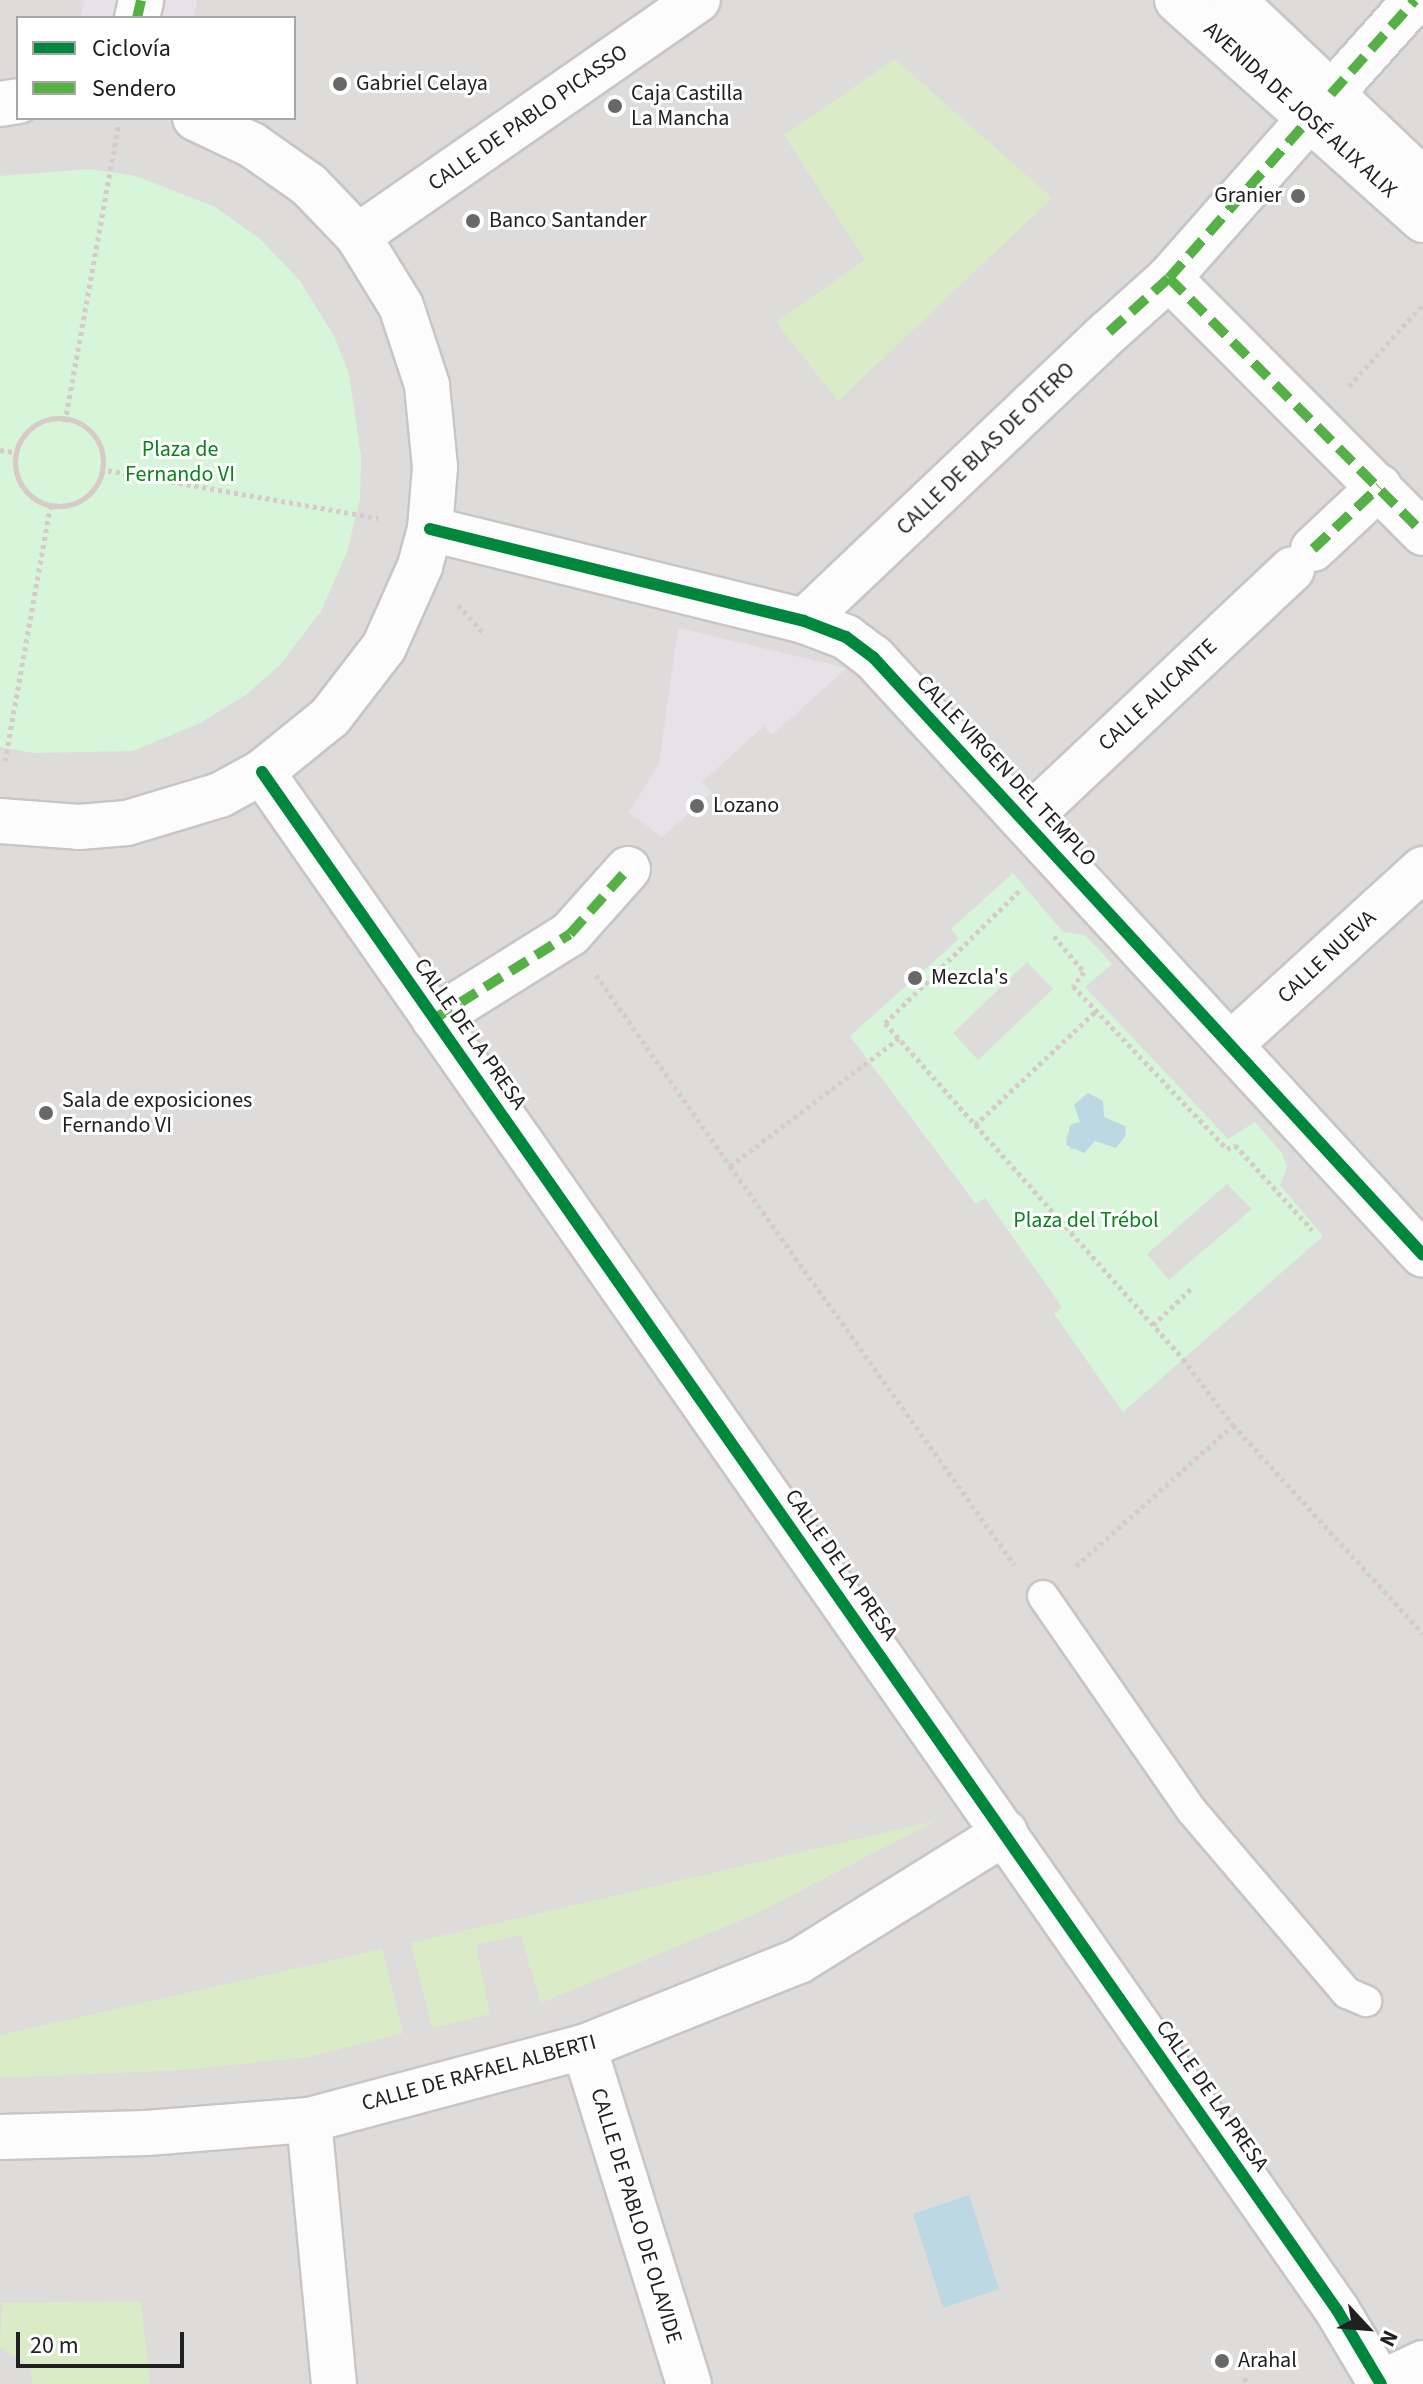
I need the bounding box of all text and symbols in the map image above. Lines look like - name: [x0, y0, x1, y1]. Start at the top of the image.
- legend: [16, 16, 296, 120]
- street label: AVENIDA DE JOSÉ ALIX ALIX: [1198, 16, 1402, 204]
- text: Ciclovía: [92, 31, 171, 66]
- street label: CALLE DE PABLO PICASSO: [423, 39, 633, 197]
- text: Sendero: [92, 71, 176, 106]
- place label: Gabriel Celaya: [356, 71, 488, 97]
- marker: Gabriel Celaya: [331, 75, 349, 93]
- place label: Caja Castilla La Mancha: [631, 80, 743, 132]
- marker: Caja Castilla La Mancha: [606, 97, 624, 115]
- place label: Granier: [1214, 183, 1282, 209]
- marker: Granier: [1289, 187, 1307, 205]
- place label: Banco Santander: [489, 208, 647, 234]
- marker: Banco Santander: [464, 212, 482, 230]
- street label: CALLE DE BLAS DE OTERO: [891, 357, 1081, 541]
- park label: Plaza de Fernando VI: [125, 436, 235, 488]
- street label: CALLE ALICANTE: [1093, 633, 1223, 757]
- street label: CALLE VIRGEN DEL TEMPLO: [910, 670, 1102, 872]
- place label: Lozano: [713, 793, 779, 819]
- marker: Lozano: [688, 797, 706, 815]
- street label: CALLE NUEVA: [1272, 905, 1382, 1009]
- street label: CALLE DE LA PRESA: [408, 953, 532, 1115]
- place label: Mezcla's: [931, 965, 1008, 991]
- marker: Mezcla's: [906, 969, 924, 987]
- place label: Sala de exposiciones Fernando VI: [62, 1087, 252, 1138]
- marker: Sala de exposiciones Fernando VI: [37, 1104, 55, 1122]
- park label: Plaza del Trébol: [1013, 1208, 1159, 1234]
- street label: CALLE DE LA PRESA: [779, 1484, 903, 1646]
- street label: CALLE DE LA PRESA: [1150, 2015, 1274, 2177]
- street label: CALLE DE RAFAEL ALBERTI: [359, 2029, 599, 2117]
- street label: CALLE DE PABLO DE OLAVIDE: [585, 2085, 687, 2347]
- north arrow: [1327, 2288, 1407, 2368]
- scale bar: [20, 2316, 188, 2366]
- text: N: [1371, 2325, 1406, 2352]
- text: 20 m: [30, 2328, 79, 2363]
- place label: Arahal: [1238, 2348, 1297, 2374]
- marker: Arahal: [1213, 2352, 1231, 2370]

